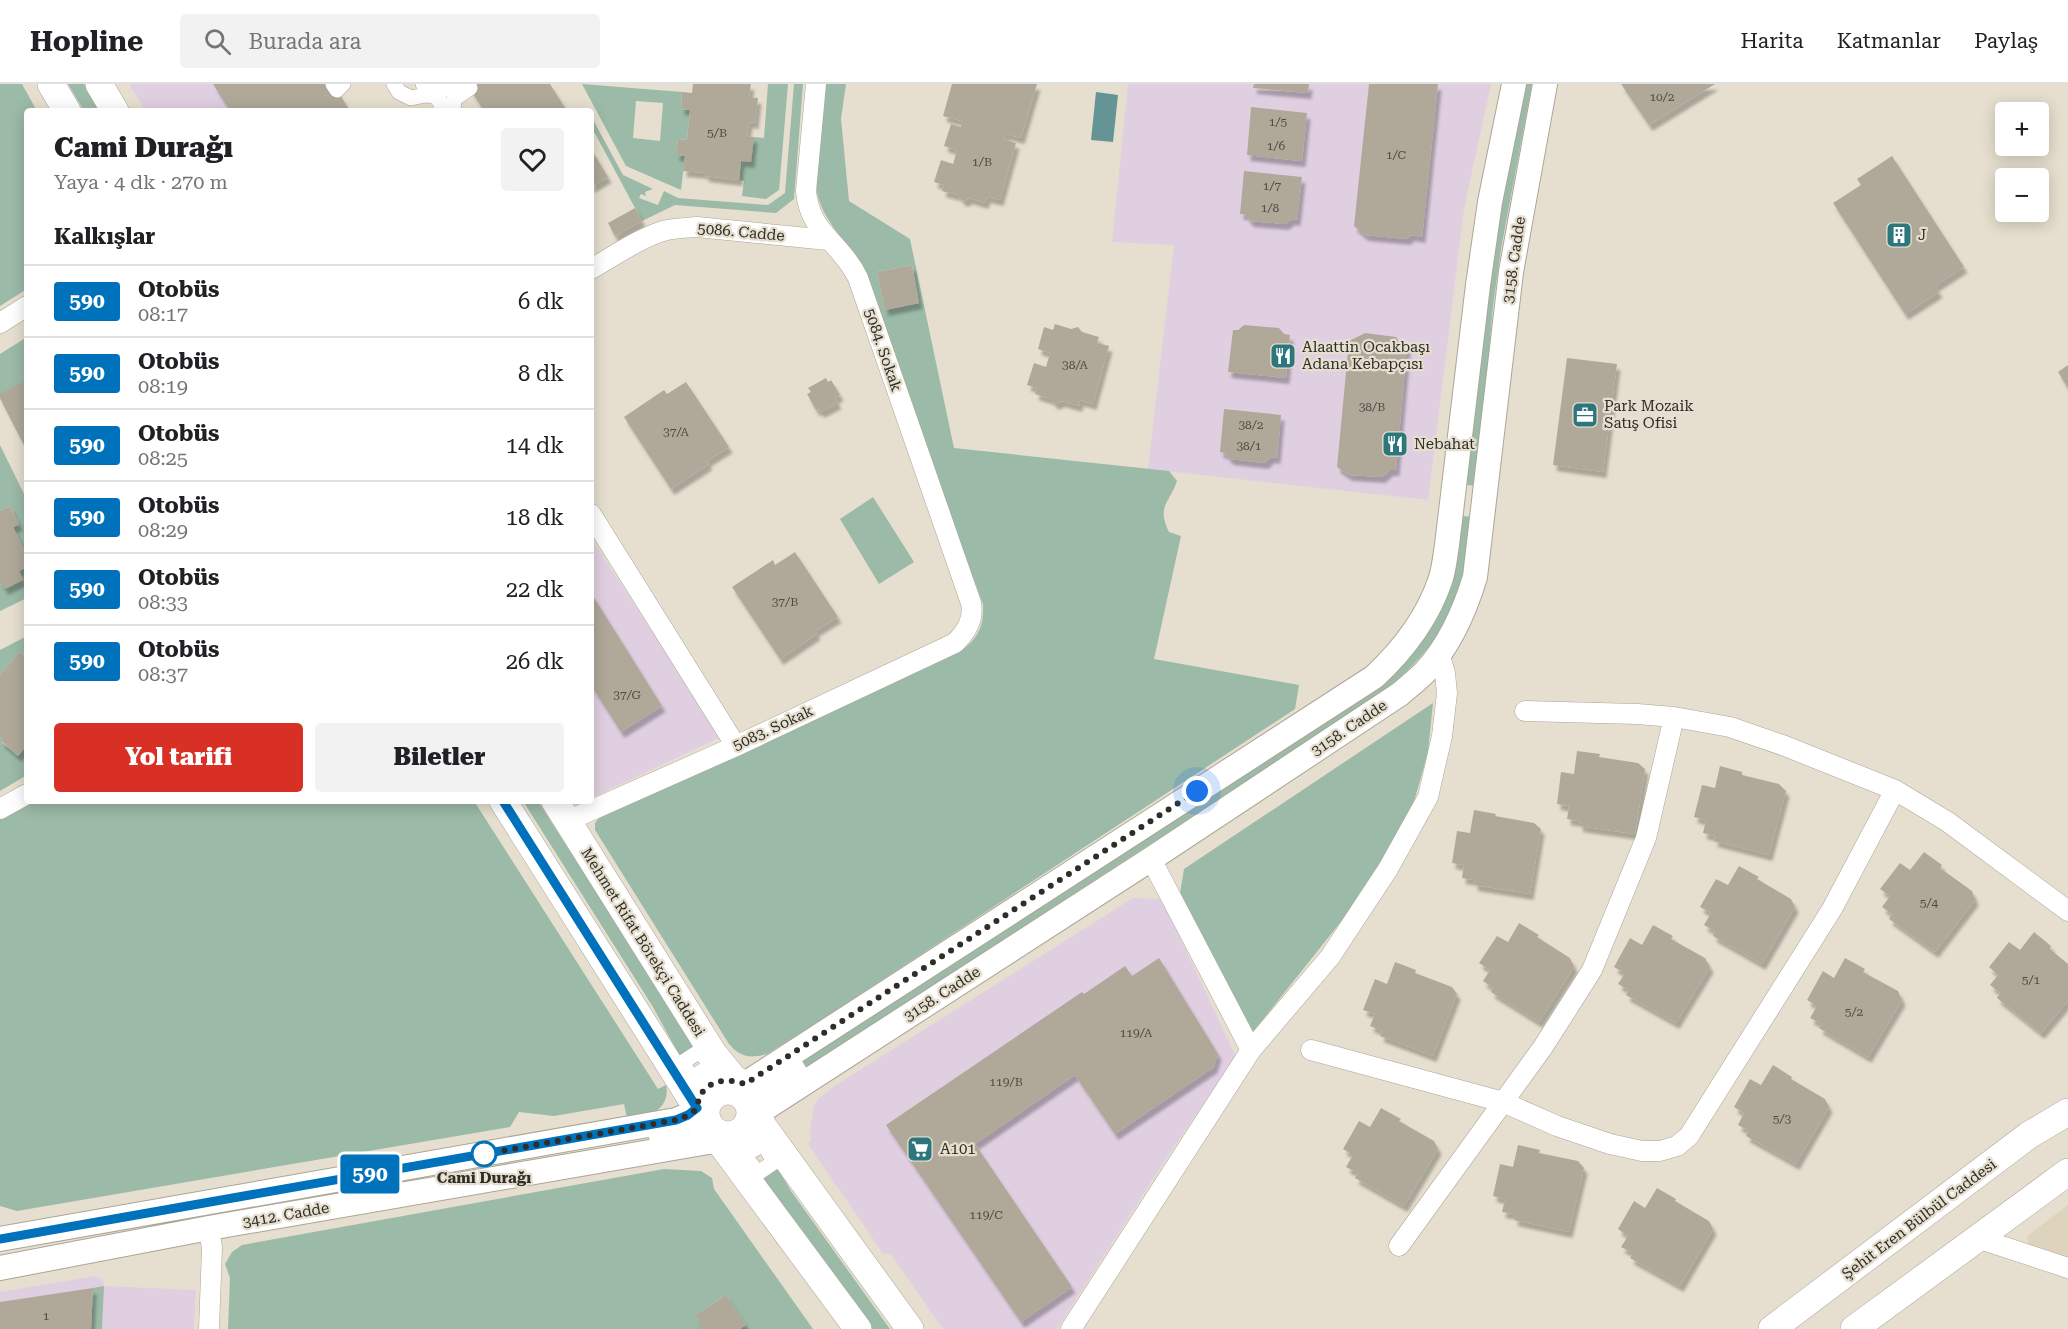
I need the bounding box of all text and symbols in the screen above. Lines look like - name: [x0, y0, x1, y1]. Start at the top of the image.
- search box: [180, 14, 600, 68]
- text: Hopline: [30, 25, 144, 58]
- icon: search: [201, 25, 234, 58]
- text: Burada ara: [249, 29, 362, 54]
- text: Harita: [1741, 29, 1804, 53]
- text: Katmanlar: [1837, 29, 1941, 53]
- text: Paylaş: [1974, 29, 2038, 53]
- house number: 10/2: [1649, 90, 1675, 104]
- map controls: [1995, 102, 2049, 222]
- button: +: [1995, 102, 2049, 156]
- house number: 1/5: [1269, 115, 1288, 129]
- house number: 5/B: [707, 126, 727, 140]
- button: heart: [501, 128, 564, 191]
- text: Cami Durağı: [54, 131, 233, 164]
- house number: 1/6: [1267, 139, 1286, 153]
- house number: 1/C: [1386, 148, 1406, 162]
- house number: 1/B: [972, 155, 992, 169]
- button: −: [1995, 168, 2049, 222]
- text: Yaya · 4 dk · 270 m: [54, 170, 228, 194]
- house number: 1/7: [1263, 179, 1282, 193]
- house number: 1/8: [1261, 201, 1280, 215]
- street label: 3158. Cadde: [1499, 215, 1529, 305]
- street label: 5086. Cadde: [697, 219, 785, 245]
- building icon: J: [1884, 220, 1914, 250]
- text: Kalkışlar: [54, 224, 155, 249]
- place label: J: [1918, 226, 1926, 244]
- text: Otobüs: [138, 277, 219, 302]
- text: 590: [69, 289, 105, 313]
- text: 6 dk: [518, 289, 564, 314]
- text: 08:17: [138, 302, 188, 326]
- street label: 5084. Sokak: [860, 306, 906, 394]
- place label: Alaattin Ocakbaşı Adana Kebapçısı: [1302, 338, 1430, 373]
- restaurant icon: Alaattin Ocakbaşı Adana Kebapçısı: [1268, 341, 1298, 371]
- text: Otobüs: [138, 349, 219, 374]
- house number: 38/A: [1062, 358, 1089, 372]
- text: 590: [69, 361, 105, 385]
- text: 8 dk: [518, 361, 564, 386]
- text: 08:19: [138, 374, 188, 398]
- place label: Park Mozaik Satış Ofisi: [1604, 397, 1694, 432]
- house number: 38/B: [1359, 400, 1385, 414]
- office icon: Park Mozaik Satış Ofisi: [1570, 400, 1600, 430]
- house number: 38/2: [1238, 418, 1264, 432]
- text: Otobüs: [138, 421, 219, 446]
- house number: 37/A: [663, 425, 690, 439]
- restaurant icon: Nebahat: [1380, 429, 1410, 459]
- text: 590: [69, 433, 105, 457]
- text: 14 dk: [506, 433, 564, 458]
- place label: Nebahat: [1414, 435, 1475, 453]
- house number: 38/1: [1236, 439, 1262, 453]
- text: 08:25: [138, 446, 188, 470]
- text: Otobüs: [138, 493, 219, 518]
- text: 590: [69, 505, 105, 529]
- text: 18 dk: [506, 505, 564, 530]
- text: 08:29: [138, 518, 188, 542]
- text: Otobüs: [138, 565, 219, 590]
- text: 590: [69, 577, 105, 601]
- text: 22 dk: [506, 577, 564, 602]
- text: 08:33: [138, 590, 188, 614]
- house number: 37/B: [772, 595, 798, 609]
- text: Otobüs: [138, 637, 219, 662]
- text: 590: [69, 649, 105, 673]
- text: 26 dk: [506, 649, 564, 674]
- text: 08:37: [138, 662, 188, 686]
- house number: 37/G: [613, 688, 641, 702]
- street label: 3158. Cadde: [1308, 696, 1390, 760]
- street label: 5083. Sokak: [730, 701, 817, 754]
- button: Yol tarifi: [54, 723, 303, 792]
- button: Biletler: [315, 723, 564, 792]
- your location: [1182, 776, 1212, 806]
- street label: Mehmet Rifat Börekçi Caddesi: [577, 844, 709, 1040]
- house number: 5/4: [1920, 896, 1939, 910]
- street label: 3158. Cadde: [900, 963, 984, 1025]
- house number: 5/1: [2022, 973, 2041, 987]
- house number: 5/2: [1845, 1005, 1864, 1019]
- house number: 119/A: [1120, 1026, 1153, 1040]
- house number: 119/B: [989, 1075, 1023, 1089]
- house number: 5/3: [1773, 1112, 1792, 1126]
- supermarket icon: A101: [905, 1134, 935, 1164]
- place label: A101: [940, 1140, 976, 1158]
- marker: Cami Durağı: [471, 1141, 497, 1167]
- line badge: 590: [336, 1154, 404, 1194]
- street label: Şehit Eren Bülbül Caddesi: [1838, 1155, 2000, 1283]
- text: 590: [352, 1162, 388, 1186]
- place label: Cami Durağı: [437, 1169, 531, 1187]
- street label: 3412. Cadde: [241, 1199, 331, 1231]
- house number: 119/C: [969, 1208, 1003, 1222]
- house number: 1: [43, 1309, 50, 1323]

